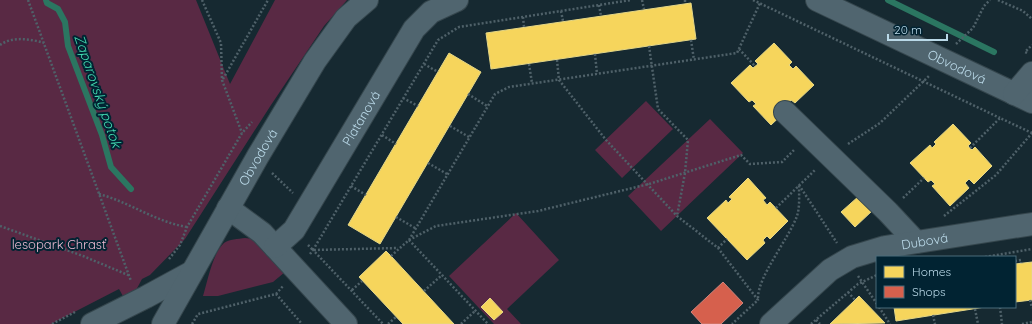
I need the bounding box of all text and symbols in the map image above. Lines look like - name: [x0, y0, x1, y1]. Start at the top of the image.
- scale bar: [888, 16, 947, 42]
- text: 20 m: [894, 22, 922, 37]
- water label: Zaparovský potok: [70, 32, 126, 151]
- street label: Obvodová: [925, 46, 989, 87]
- street label: Platanová: [338, 88, 383, 148]
- street label: Obvodová: [235, 126, 281, 188]
- street label: Dubová: [900, 229, 949, 252]
- park label: lesopark Chrasť: [12, 236, 107, 252]
- legend: [876, 256, 1016, 308]
- text: Homes: [912, 264, 952, 279]
- text: Shops: [912, 284, 946, 299]

